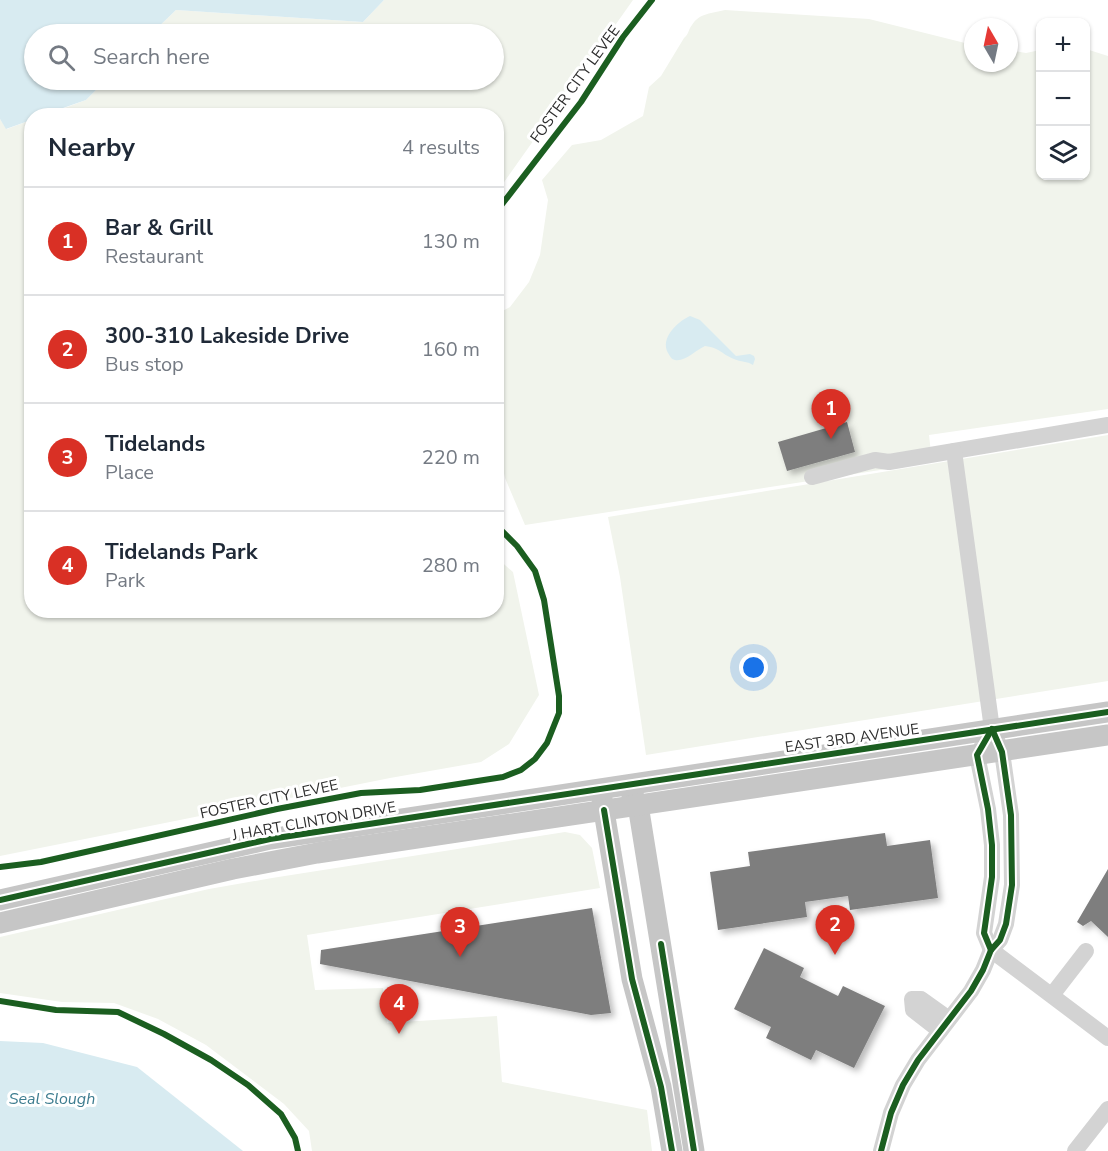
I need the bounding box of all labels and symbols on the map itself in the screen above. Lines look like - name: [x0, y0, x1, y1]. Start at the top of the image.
- north arrow: [964, 18, 1018, 72]
- street label: FOSTER CITY LEVEE: [526, 21, 624, 147]
- pin: 1: [812, 390, 850, 439]
- your location: [739, 653, 768, 682]
- street label: EAST 3RD AVENUE: [784, 719, 920, 757]
- street label: FOSTER CITY LEVEE: [198, 775, 340, 823]
- street label: J HART CLINTON DRIVE: [230, 797, 397, 845]
- pin: 2: [816, 906, 854, 955]
- pin: 3: [440, 908, 480, 957]
- pin: 4: [380, 984, 418, 1034]
- water label: Seal Slough: [9, 1088, 95, 1110]

